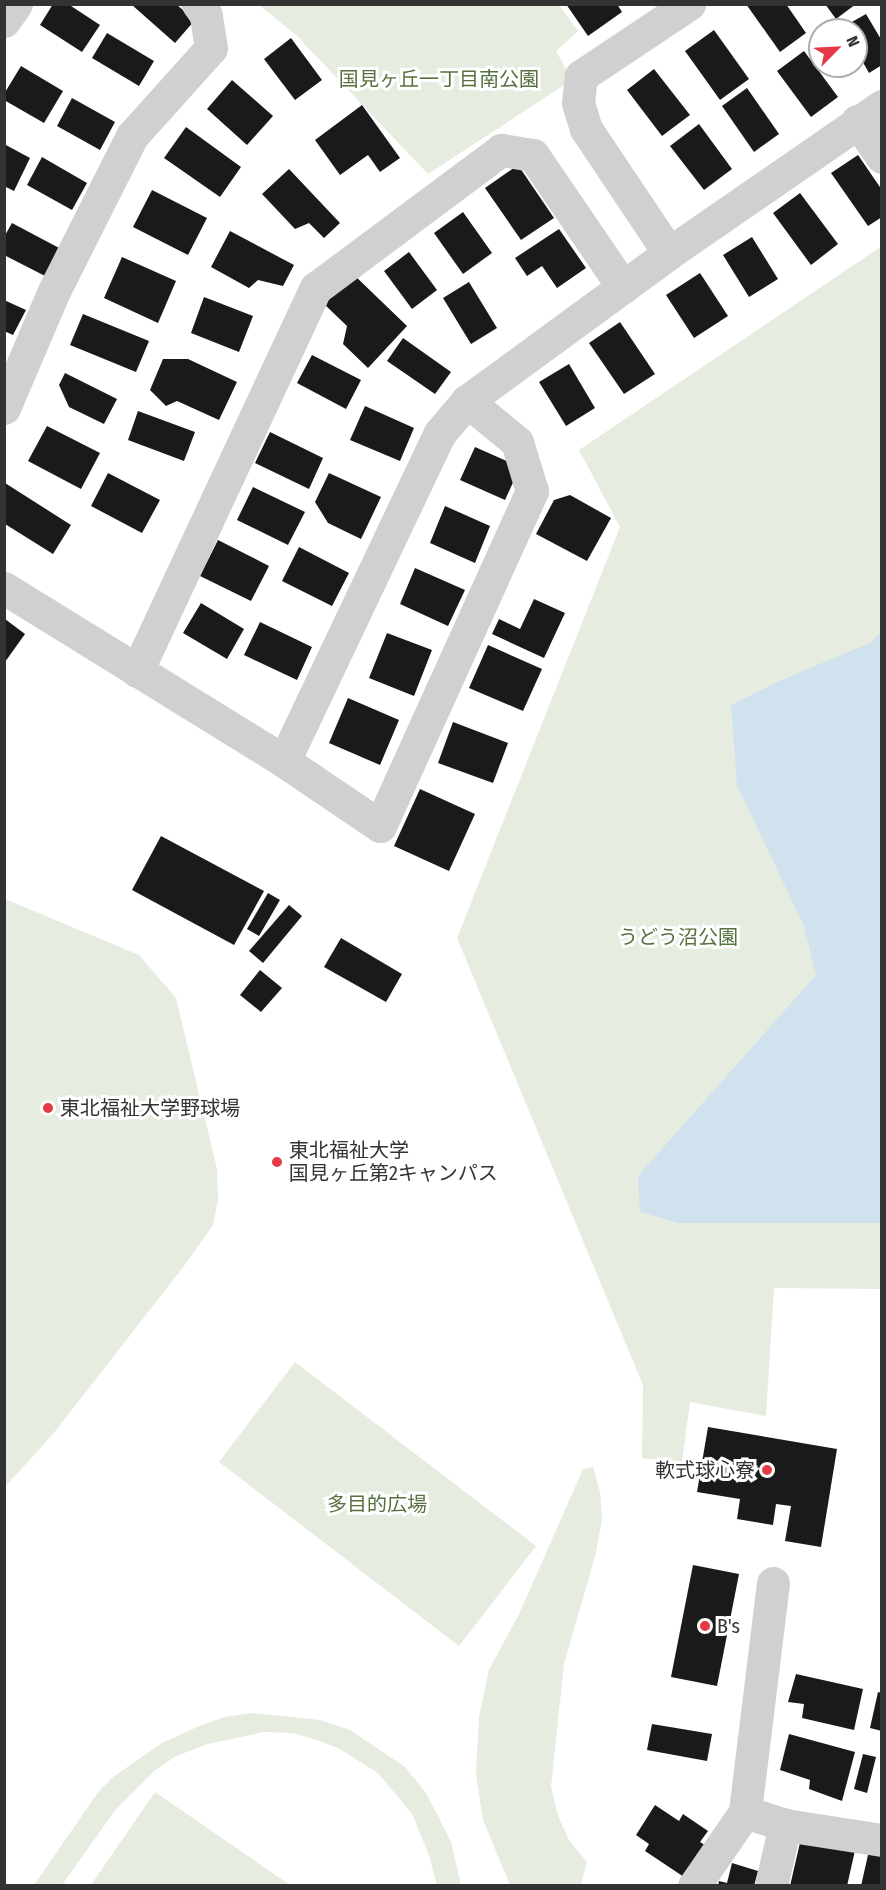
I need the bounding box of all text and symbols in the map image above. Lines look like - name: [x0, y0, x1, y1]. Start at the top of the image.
- north arrow: [808, 18, 868, 78]
- text: N: [842, 33, 864, 50]
- park label: 国見ヶ丘一丁目南公園: [339, 67, 539, 91]
- park label: うどう沼公園: [618, 925, 738, 949]
- place label: 東北福祉大学野球場: [60, 1096, 240, 1120]
- marker: 東北福祉大学野球場: [41, 1101, 55, 1115]
- place label: 東北福祉大学 国見ヶ丘第2キャンパス: [289, 1138, 498, 1185]
- marker: 東北福祉大学 国見ヶ丘第2キャンパス: [270, 1155, 284, 1169]
- place label: 軟式球心寮: [655, 1458, 755, 1482]
- marker: 軟式球心寮: [760, 1463, 774, 1477]
- park label: 多目的広場: [327, 1492, 427, 1516]
- place label: B's: [717, 1614, 740, 1638]
- marker: B's: [698, 1619, 712, 1633]

